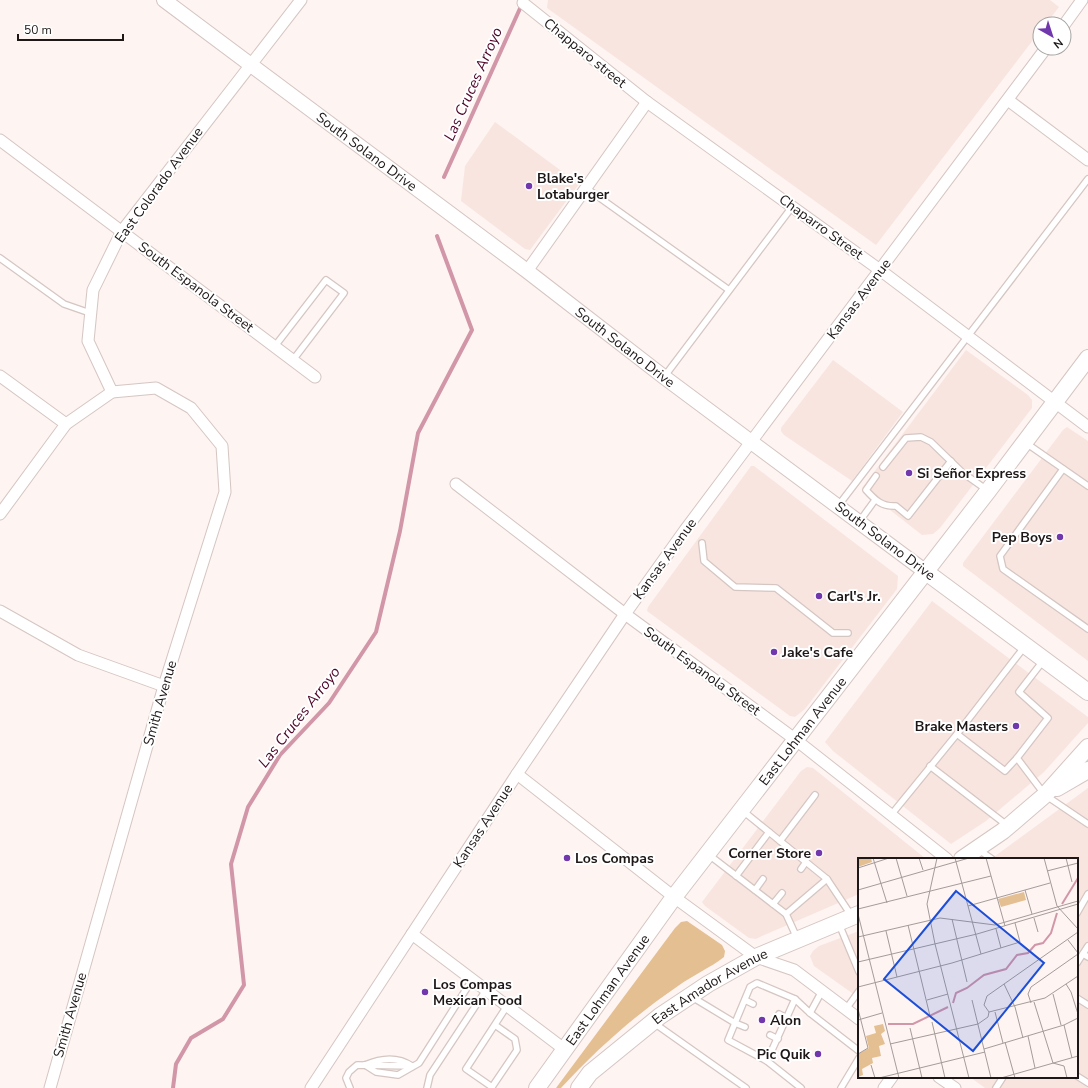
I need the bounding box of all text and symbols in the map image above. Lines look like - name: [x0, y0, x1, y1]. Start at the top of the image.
- street label: Chapparo street: [540, 14, 630, 92]
- scale bar: [18, 16, 123, 42]
- north arrow: [1032, 16, 1072, 56]
- text: 50 m: [24, 22, 52, 38]
- water label: Las Cruces Arroyo: [439, 24, 507, 144]
- text: N: [1050, 35, 1066, 52]
- street label: South Solano Drive: [312, 107, 421, 195]
- street label: East Colorado Avenue: [111, 123, 207, 247]
- place label: Blake's Lotaburger: [537, 169, 610, 204]
- marker: Blake's Lotaburger: [524, 181, 534, 191]
- street label: Chaparro Street: [775, 190, 867, 264]
- street label: South Espanola Street: [134, 237, 258, 337]
- street label: Kansas Avenue: [822, 255, 896, 343]
- street label: South Solano Drive: [571, 302, 679, 391]
- place label: Si Señor Express: [917, 464, 1026, 483]
- marker: Si Señor Express: [904, 468, 914, 478]
- street label: South Solano Drive: [831, 497, 939, 585]
- street label: Kansas Avenue: [629, 514, 701, 604]
- place label: Pep Boys: [992, 528, 1052, 547]
- marker: Pep Boys: [1055, 532, 1065, 542]
- place label: Carl's Jr.: [827, 587, 881, 606]
- marker: Carl's Jr.: [814, 591, 824, 601]
- street label: South Espanola Street: [640, 622, 764, 720]
- place label: Jake's Cafe: [781, 643, 853, 662]
- marker: Jake's Cafe: [769, 647, 779, 657]
- street label: Smith Avenue: [139, 658, 181, 748]
- water label: Las Cruces Arroyo: [253, 663, 345, 771]
- street label: East Lohman Avenue: [754, 673, 851, 789]
- place label: Brake Masters: [915, 717, 1008, 736]
- marker: Brake Masters: [1011, 721, 1021, 731]
- street label: Kansas Avenue: [449, 780, 517, 872]
- place label: Corner Store: [728, 844, 811, 863]
- marker: Corner Store: [814, 848, 824, 858]
- place label: Los Compas: [575, 849, 654, 868]
- marker: Los Compas: [562, 853, 572, 863]
- inset map: [858, 858, 1078, 1078]
- street label: East Lohman Avenue: [561, 930, 654, 1049]
- street label: East Amador Avenue: [648, 944, 770, 1029]
- street label: Smith Avenue: [49, 970, 91, 1060]
- place label: Los Compas Mexican Food: [433, 975, 522, 1010]
- marker: Los Compas Mexican Food: [420, 987, 430, 997]
- place label: Alon: [770, 1011, 801, 1030]
- marker: Alon: [757, 1015, 767, 1025]
- place label: Pic Quik: [757, 1045, 810, 1064]
- marker: Pic Quik: [813, 1049, 823, 1059]

